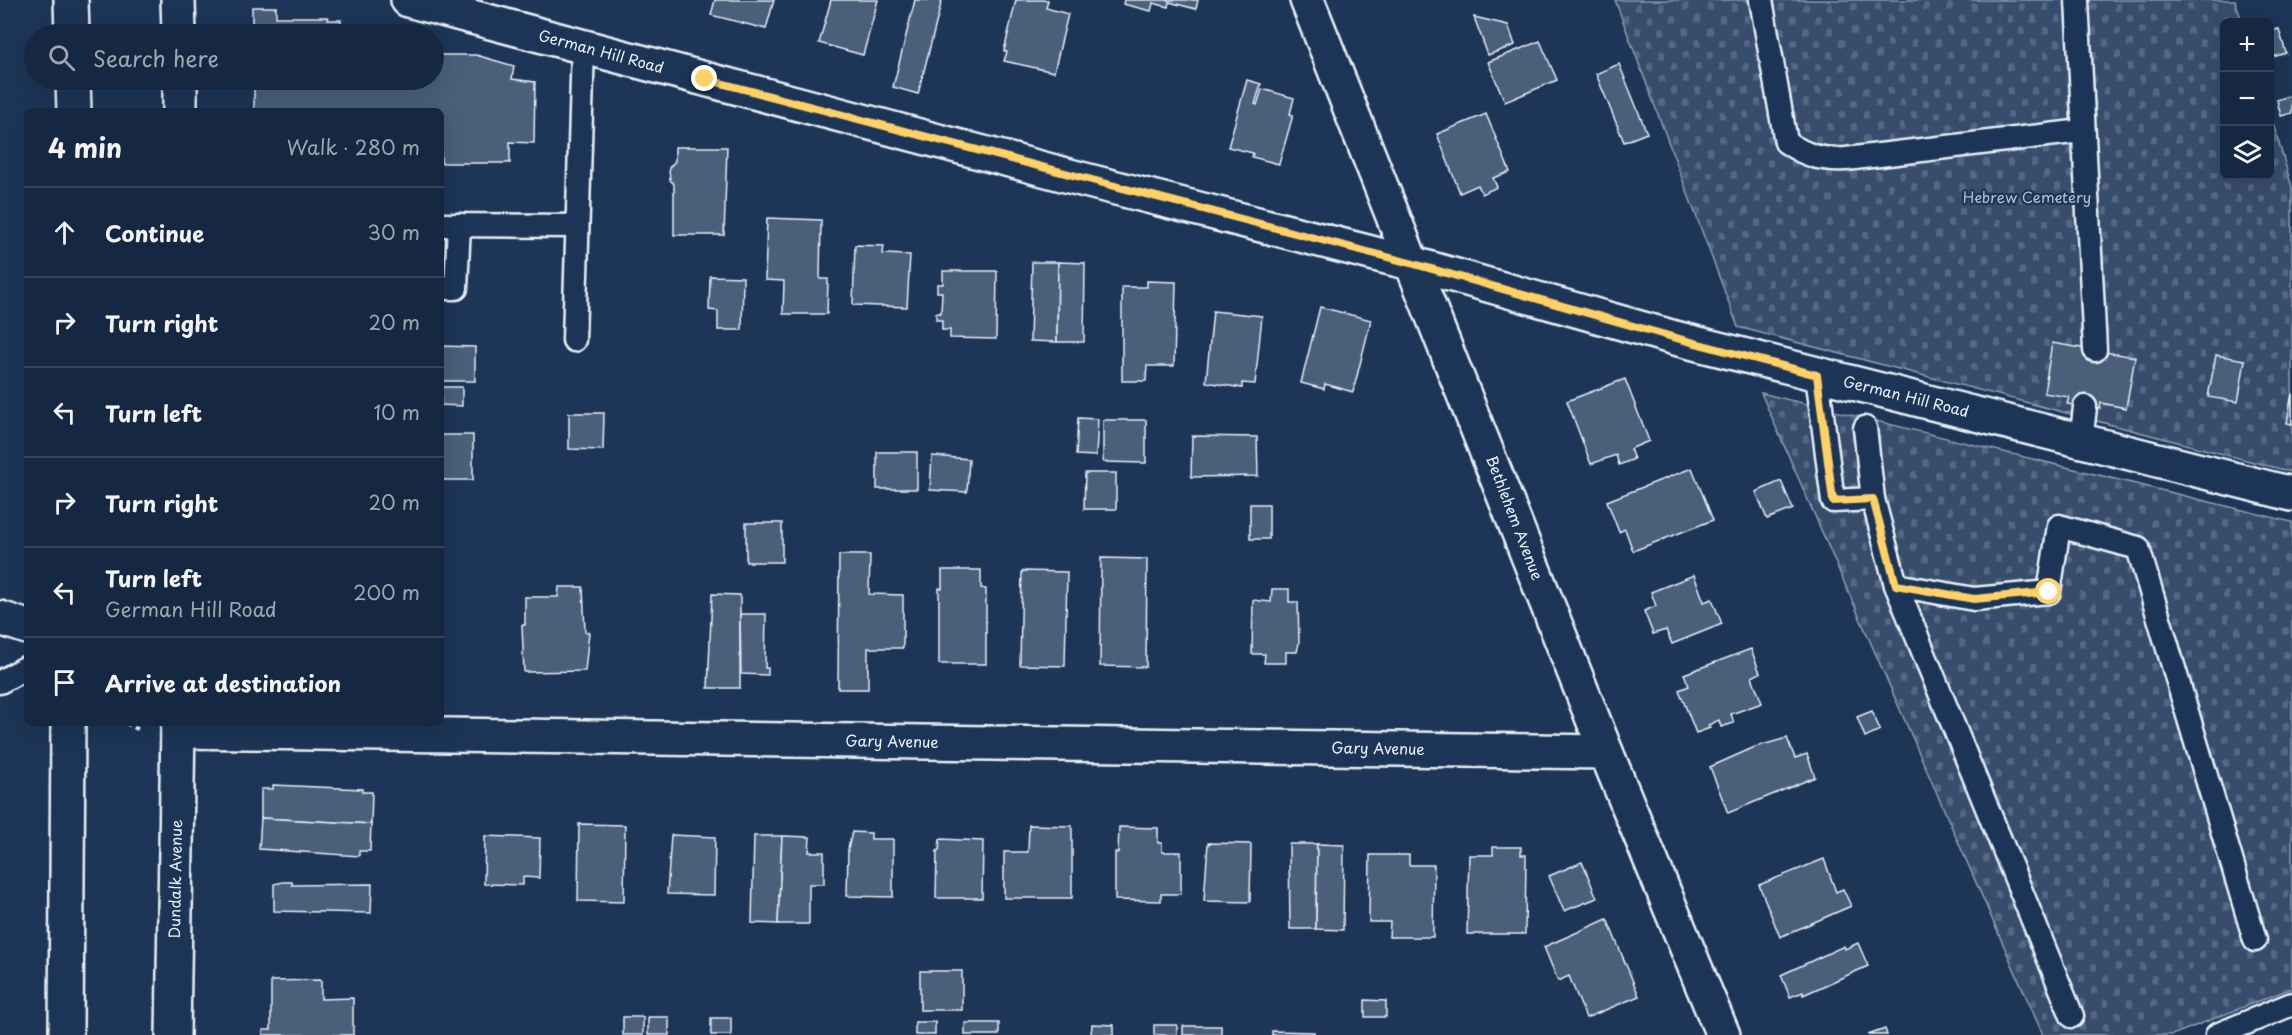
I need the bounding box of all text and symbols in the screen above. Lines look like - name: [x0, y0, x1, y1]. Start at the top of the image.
- map controls: [2220, 18, 2274, 180]
- button: +: [2220, 18, 2274, 72]
- street label: German Hill Road: [536, 23, 667, 78]
- search box: [24, 24, 444, 90]
- icon: search: [45, 41, 78, 74]
- text: Search here: [93, 41, 219, 74]
- route end: [691, 65, 717, 91]
- button: −: [2220, 72, 2274, 126]
- button: layers: [2220, 126, 2274, 180]
- text: 4 min: [48, 128, 122, 167]
- text: Walk · 280 m: [287, 132, 420, 162]
- park label: Hebrew Cemetery: [1963, 185, 2091, 208]
- icon: ahead: [48, 216, 81, 249]
- text: Continue: [105, 216, 204, 249]
- text: 30 m: [367, 217, 420, 247]
- icon: right: [48, 306, 81, 339]
- text: Turn right: [105, 306, 218, 339]
- text: 20 m: [368, 307, 420, 337]
- street label: German Hill Road: [1841, 369, 1972, 422]
- icon: left: [48, 396, 81, 429]
- text: Turn left: [105, 396, 202, 429]
- text: 10 m: [373, 397, 420, 427]
- street label: Bethlehem Avenue: [1481, 452, 1550, 583]
- icon: right: [48, 486, 81, 519]
- text: Turn right: [105, 486, 218, 519]
- text: 20 m: [368, 487, 420, 517]
- text: Turn left: [105, 561, 202, 594]
- icon: left: [48, 576, 81, 609]
- text: 200 m: [353, 577, 420, 607]
- route start: [2035, 578, 2061, 604]
- text: German Hill Road: [105, 594, 277, 624]
- icon: arrive: [48, 666, 81, 699]
- text: Arrive at destination: [105, 666, 341, 699]
- street label: Gary Avenue: [845, 728, 939, 753]
- street label: Gary Avenue: [1331, 735, 1425, 760]
- street label: Dundalk Avenue: [162, 819, 187, 939]

